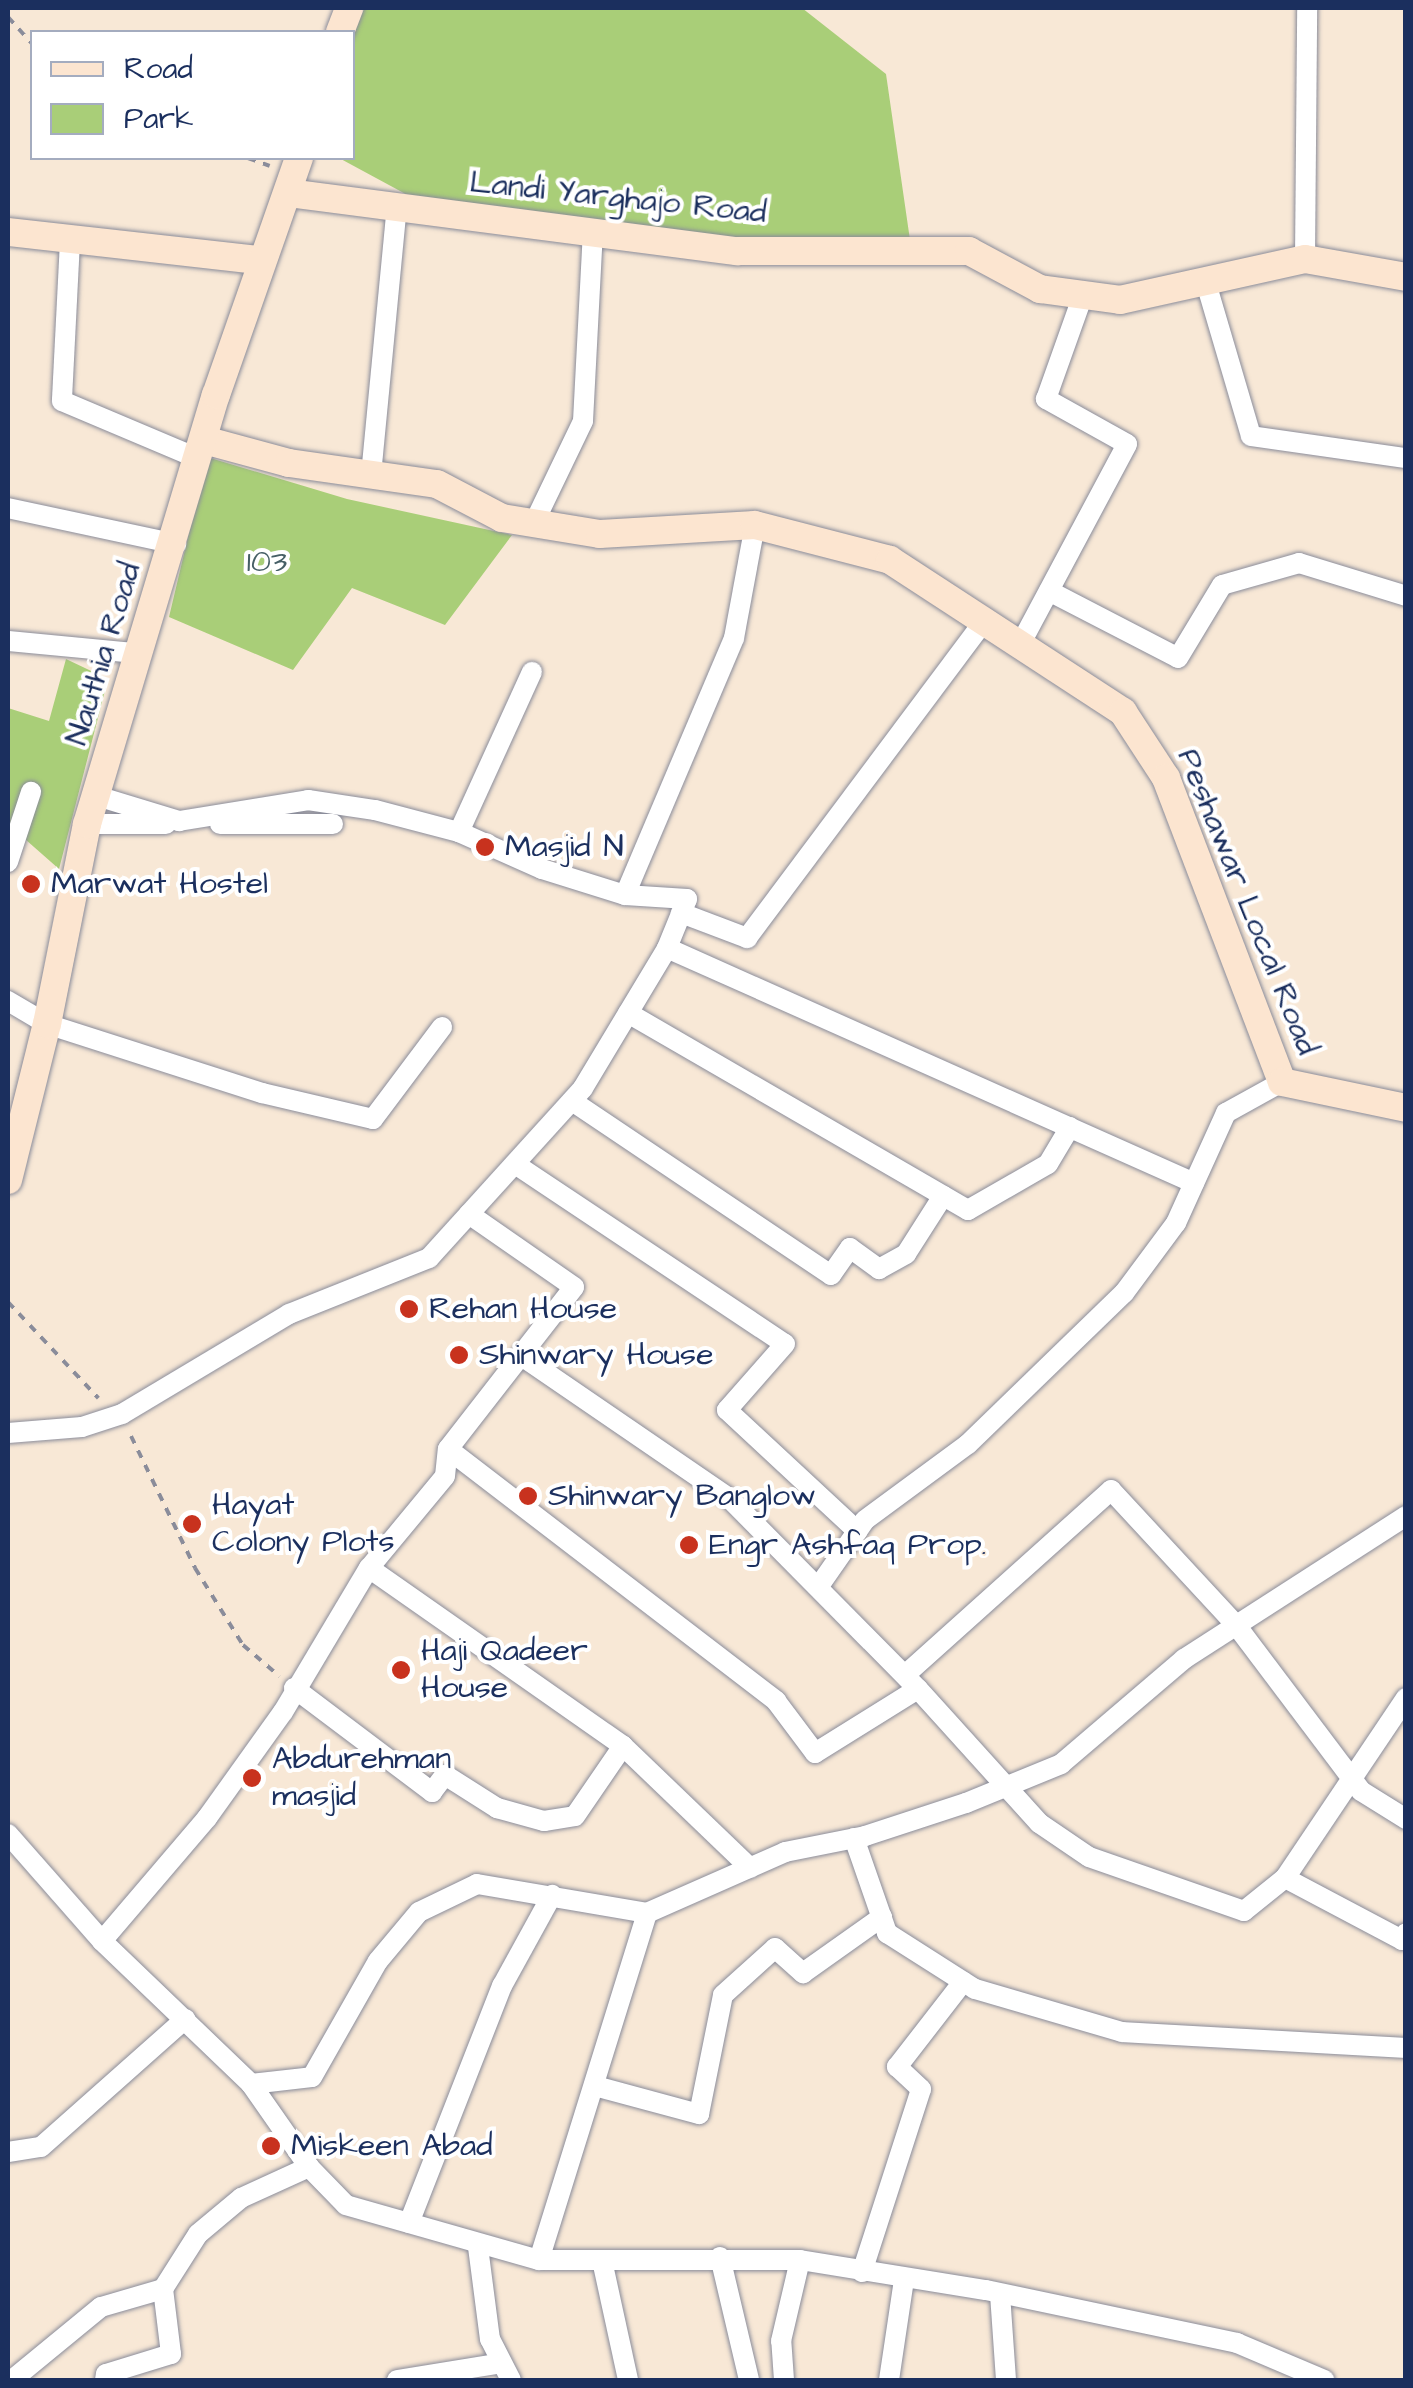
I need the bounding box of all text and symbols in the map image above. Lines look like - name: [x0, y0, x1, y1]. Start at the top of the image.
- legend: [30, 30, 355, 160]
- text: Road: [124, 48, 193, 90]
- text: Park: [124, 98, 193, 140]
- street label: Landi Yarghajo Road: [468, 163, 768, 233]
- park label: 103: [247, 543, 287, 581]
- street label: Nauthia Road: [58, 558, 150, 750]
- street label: Peshawar Local Road: [1168, 743, 1326, 1061]
- place label: Masjid N: [505, 828, 624, 866]
- marker: Masjid N: [474, 836, 496, 858]
- place label: Marwat Hostel: [51, 865, 268, 903]
- marker: Marwat Hostel: [20, 873, 42, 895]
- place label: Rehan House: [429, 1290, 617, 1328]
- marker: Rehan House: [398, 1298, 420, 1320]
- place label: Shinwary House: [479, 1336, 713, 1374]
- marker: Shinwary House: [448, 1344, 470, 1366]
- place label: Shinwary Banglow: [548, 1477, 816, 1515]
- marker: Shinwary Banglow: [517, 1485, 539, 1507]
- place label: Hayat Colony Plots: [212, 1487, 394, 1562]
- marker: Hayat Colony Plots: [181, 1513, 203, 1535]
- place label: Engr Ashfaq Prop.: [709, 1526, 986, 1564]
- marker: Engr Ashfaq Prop.: [678, 1534, 700, 1556]
- place label: Haji Qadeer House: [421, 1633, 588, 1708]
- marker: Haji Qadeer House: [390, 1659, 412, 1681]
- place label: Abdurehman masjid: [272, 1741, 451, 1816]
- marker: Abdurehman masjid: [241, 1767, 263, 1789]
- place label: Miskeen Abad: [291, 2127, 493, 2165]
- marker: Miskeen Abad: [260, 2135, 282, 2157]

